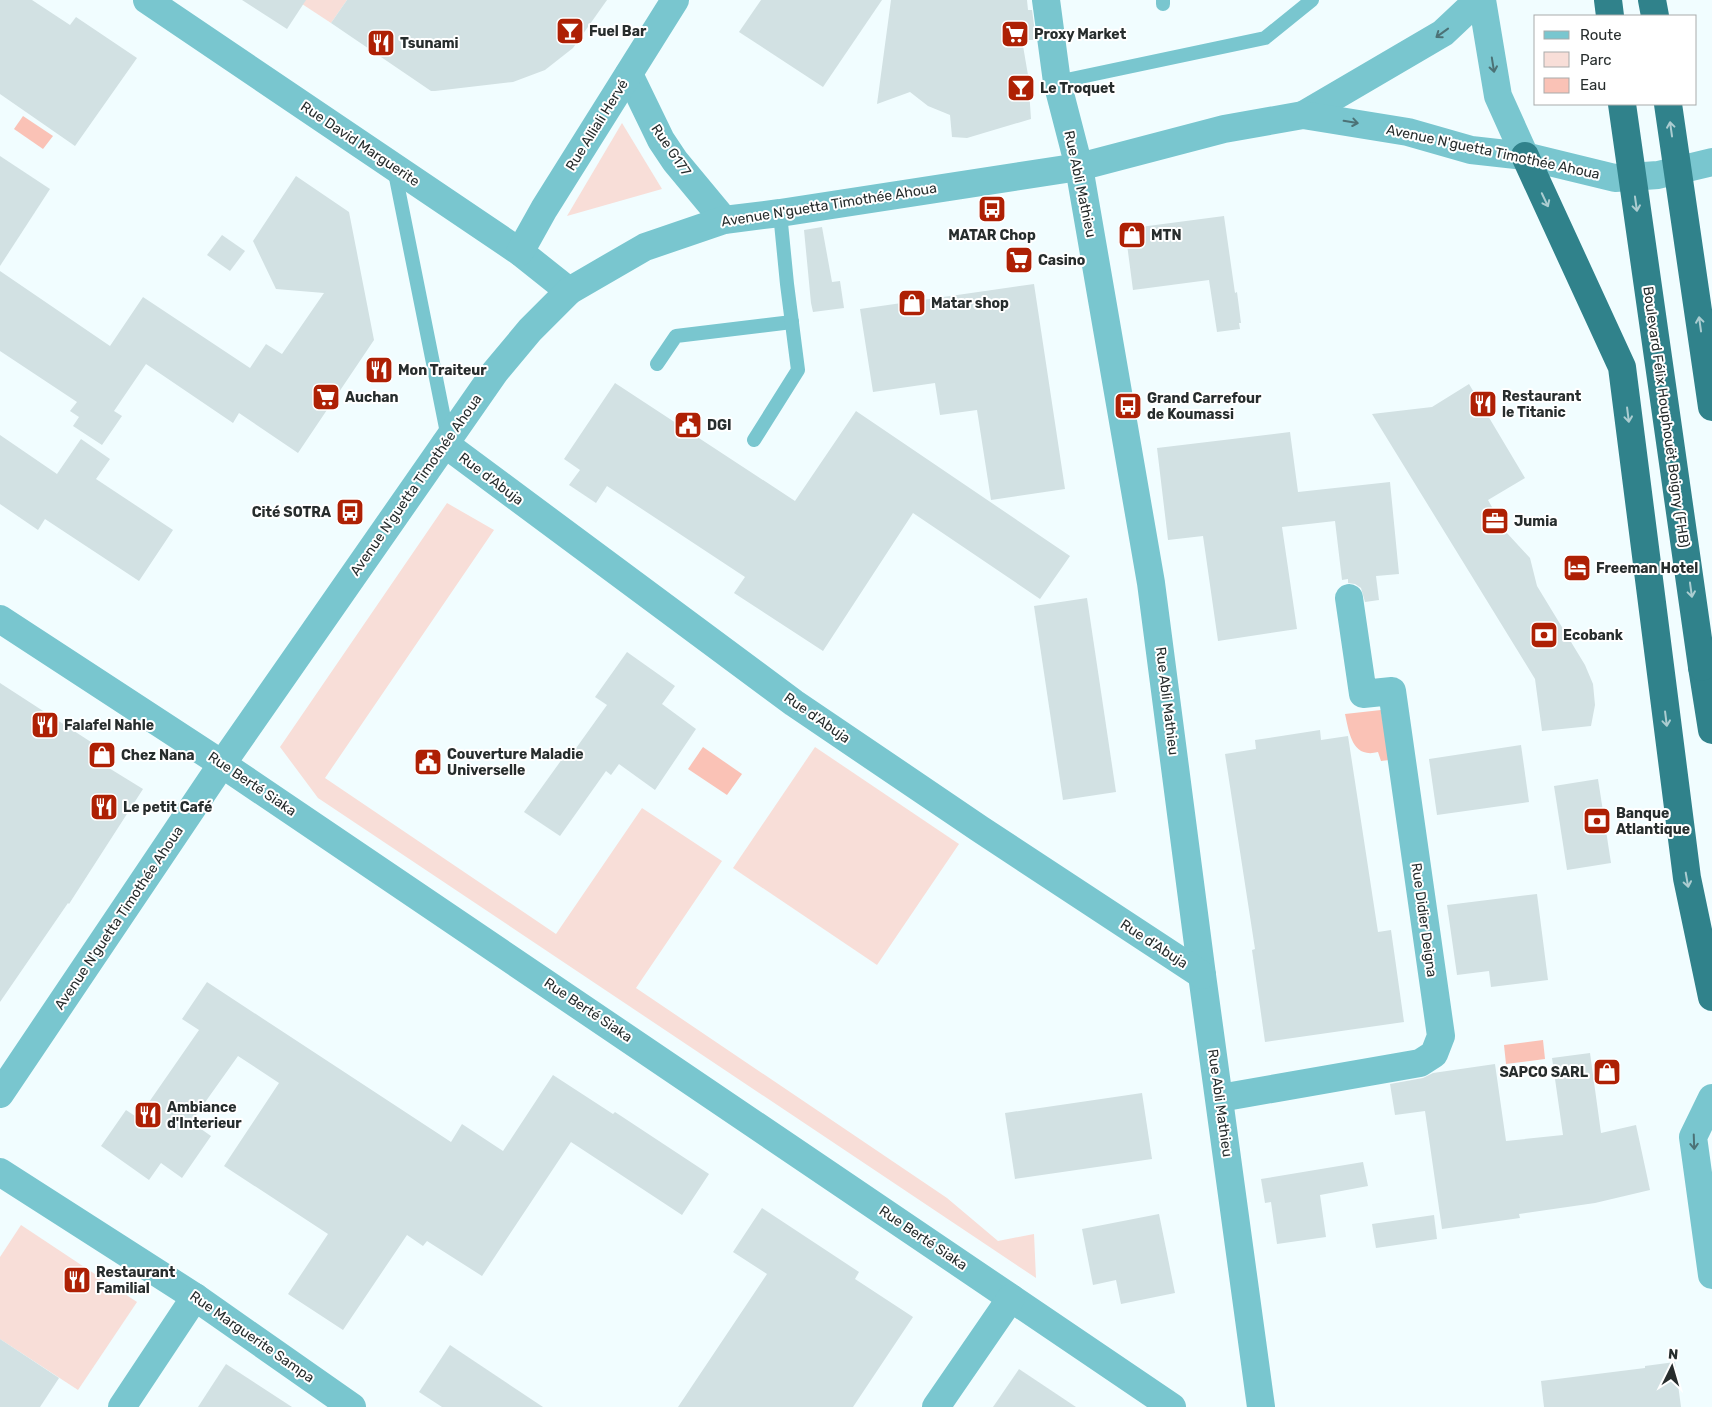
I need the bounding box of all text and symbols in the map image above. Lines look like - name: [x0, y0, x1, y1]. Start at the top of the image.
- legend: [1534, 15, 1697, 105]
- bar icon: Fuel Bar: [555, 16, 585, 46]
- supermarket icon: Proxy Market: [1000, 19, 1030, 49]
- place label: Fuel Bar: [589, 23, 647, 40]
- place label: Proxy Market: [1034, 26, 1127, 43]
- text: Route: [1580, 26, 1622, 44]
- restaurant icon: Tsunami: [366, 28, 396, 58]
- one-way arrow: [1435, 28, 1449, 38]
- place label: Tsunami: [400, 35, 459, 52]
- text: Parc: [1580, 51, 1612, 69]
- one-way arrow: [1488, 57, 1498, 73]
- bar icon: Le Troquet: [1006, 73, 1036, 103]
- street label: Rue Alliali Hervé: [562, 76, 632, 174]
- text: Eau: [1580, 76, 1606, 94]
- place label: Le Troquet: [1040, 80, 1115, 97]
- street label: Rue David Marguerite: [297, 98, 423, 190]
- one-way arrow: [1343, 118, 1359, 128]
- street label: Rue G177: [648, 121, 694, 179]
- street label: Avenue N'guetta Timothée Ahoua: [1385, 121, 1601, 183]
- one-way arrow: [1666, 121, 1676, 137]
- street label: Rue Abli Mathieu: [1060, 129, 1100, 239]
- street label: Avenue N'guetta Timothée Ahoua: [720, 180, 938, 230]
- one-way arrow: [1541, 192, 1550, 207]
- bus stop icon: MATAR Chop: [977, 194, 1007, 224]
- one-way arrow: [1632, 196, 1642, 212]
- shop icon: MTN: [1117, 220, 1147, 250]
- place label: MATAR Chop: [948, 227, 1036, 244]
- place label: MTN: [1151, 227, 1181, 244]
- supermarket icon: Casino: [1004, 245, 1034, 275]
- place label: Casino: [1038, 252, 1085, 269]
- street label: Boulevard Félix Houphouët Boigny (FHB): [1639, 285, 1693, 549]
- shop icon: Matar shop: [897, 288, 927, 318]
- place label: Matar shop: [931, 295, 1009, 312]
- one-way arrow: [1695, 317, 1705, 333]
- restaurant icon: Mon Traiteur: [364, 355, 394, 385]
- place label: Mon Traiteur: [398, 362, 487, 379]
- supermarket icon: Auchan: [311, 382, 341, 412]
- place label: Restaurant le Titanic: [1502, 388, 1582, 421]
- place label: Auchan: [345, 389, 399, 406]
- restaurant icon: Restaurant le Titanic: [1468, 389, 1498, 419]
- place label: Grand Carrefour de Koumassi: [1147, 390, 1262, 423]
- street label: Avenue N'guetta Timothée Ahoua: [347, 391, 485, 579]
- bus stop icon: Grand Carrefour de Koumassi: [1113, 391, 1143, 421]
- one-way arrow: [1623, 407, 1633, 423]
- public building icon: DGI: [673, 410, 703, 440]
- place label: DGI: [707, 417, 732, 434]
- street label: Rue d'Abuja: [455, 449, 527, 509]
- bus stop icon: Cité SOTRA: [335, 497, 365, 527]
- place label: Cité SOTRA: [252, 504, 331, 521]
- office icon: Jumia: [1480, 506, 1510, 536]
- place label: Jumia: [1514, 513, 1557, 530]
- hotel icon: Freeman Hotel: [1562, 553, 1592, 583]
- place label: Freeman Hotel: [1596, 560, 1698, 577]
- one-way arrow: [1686, 582, 1696, 598]
- bank icon: Ecobank: [1529, 620, 1559, 650]
- place label: Ecobank: [1563, 627, 1624, 644]
- street label: Rue Abli Mathieu: [1152, 646, 1182, 756]
- street label: Rue d'Abuja: [781, 689, 853, 747]
- restaurant icon: Falafel Nahle: [30, 710, 60, 740]
- one-way arrow: [1662, 710, 1672, 726]
- place label: Falafel Nahle: [64, 717, 154, 734]
- shop icon: Chez Nana: [87, 740, 117, 770]
- place label: Couverture Maladie Universelle: [447, 746, 583, 779]
- place label: Chez Nana: [121, 747, 195, 764]
- public building icon: Couverture Maladie Universelle: [413, 747, 443, 777]
- street label: Rue Berté Siaka: [205, 748, 299, 820]
- restaurant icon: Le petit Café: [89, 792, 119, 822]
- place label: Le petit Café: [123, 799, 212, 816]
- place label: Banque Atlantique: [1616, 805, 1690, 838]
- bank icon: Banque Atlantique: [1582, 806, 1612, 836]
- street label: Avenue N'guetta Timothée Ahoua: [51, 823, 187, 1013]
- street label: Rue Didier Deigna: [1408, 862, 1440, 978]
- one-way arrow: [1683, 872, 1693, 888]
- street label: Rue d'Abuja: [1117, 916, 1191, 972]
- street label: Rue Berté Siaka: [541, 974, 635, 1046]
- street label: Rue Abli Mathieu: [1204, 1048, 1236, 1158]
- shop icon: SAPCO SARL: [1592, 1057, 1622, 1087]
- place label: SAPCO SARL: [1499, 1064, 1589, 1081]
- place label: Ambiance d'Interieur: [167, 1099, 242, 1132]
- restaurant icon: Ambiance d'Interieur: [133, 1100, 163, 1130]
- one-way arrow: [1690, 1134, 1699, 1150]
- street label: Rue Berté Siaka: [876, 1202, 970, 1274]
- place label: Restaurant Familial: [96, 1264, 176, 1297]
- restaurant icon: Restaurant Familial: [62, 1265, 92, 1295]
- street label: Rue Marguerite Sampa: [187, 1288, 317, 1386]
- north arrow: [1647, 1342, 1697, 1392]
- text: N: [1667, 1346, 1679, 1363]

